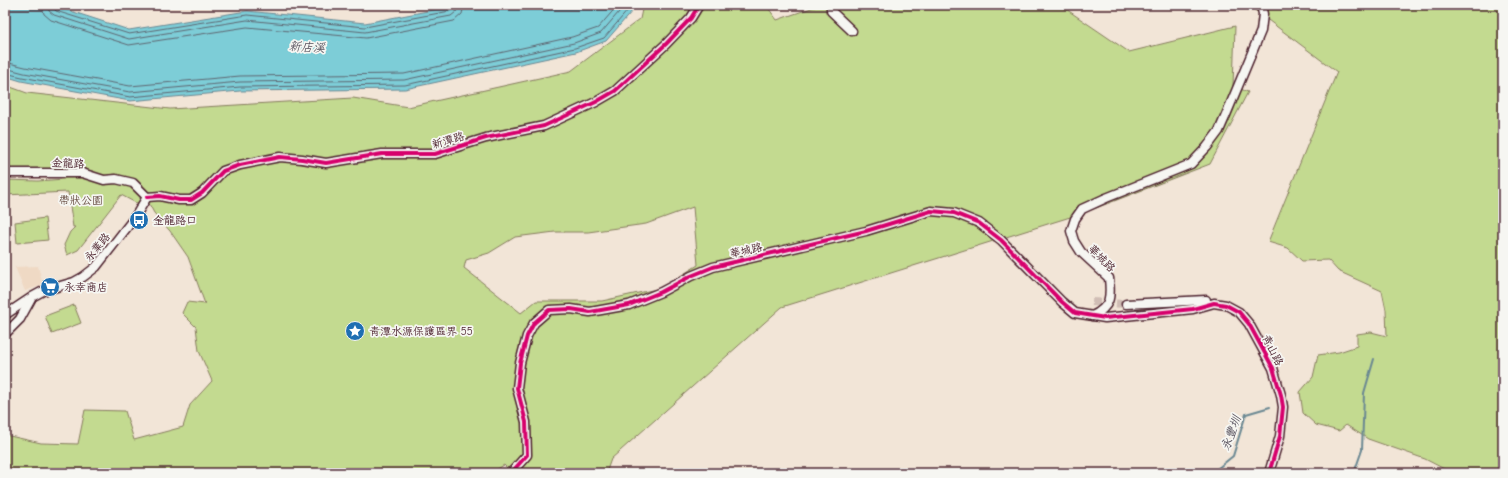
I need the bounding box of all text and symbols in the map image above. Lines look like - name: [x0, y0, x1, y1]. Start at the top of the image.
- water label: 新店溪: [289, 39, 326, 55]
- street label: 新潭路: [430, 130, 466, 151]
- street label: 金龍路: [51, 156, 85, 171]
- park label: 帶狀公園: [59, 194, 103, 207]
- bus stop icon: 金龍路口: [128, 209, 150, 231]
- place label: 金龍路口: [153, 214, 197, 227]
- street label: 永業路: [82, 231, 113, 264]
- street label: 華城路: [729, 240, 764, 261]
- street label: 華城路: [1086, 242, 1118, 275]
- supermarket icon: 永幸商店: [39, 276, 61, 298]
- place label: 永幸商店: [64, 281, 108, 294]
- place icon: 青潭水源保護區界 55: [344, 320, 366, 342]
- place label: 青潭水源保護區界 55: [369, 325, 473, 338]
- street label: 青山路: [1259, 333, 1286, 368]
- water label: 永豐圳: [1218, 412, 1244, 452]

